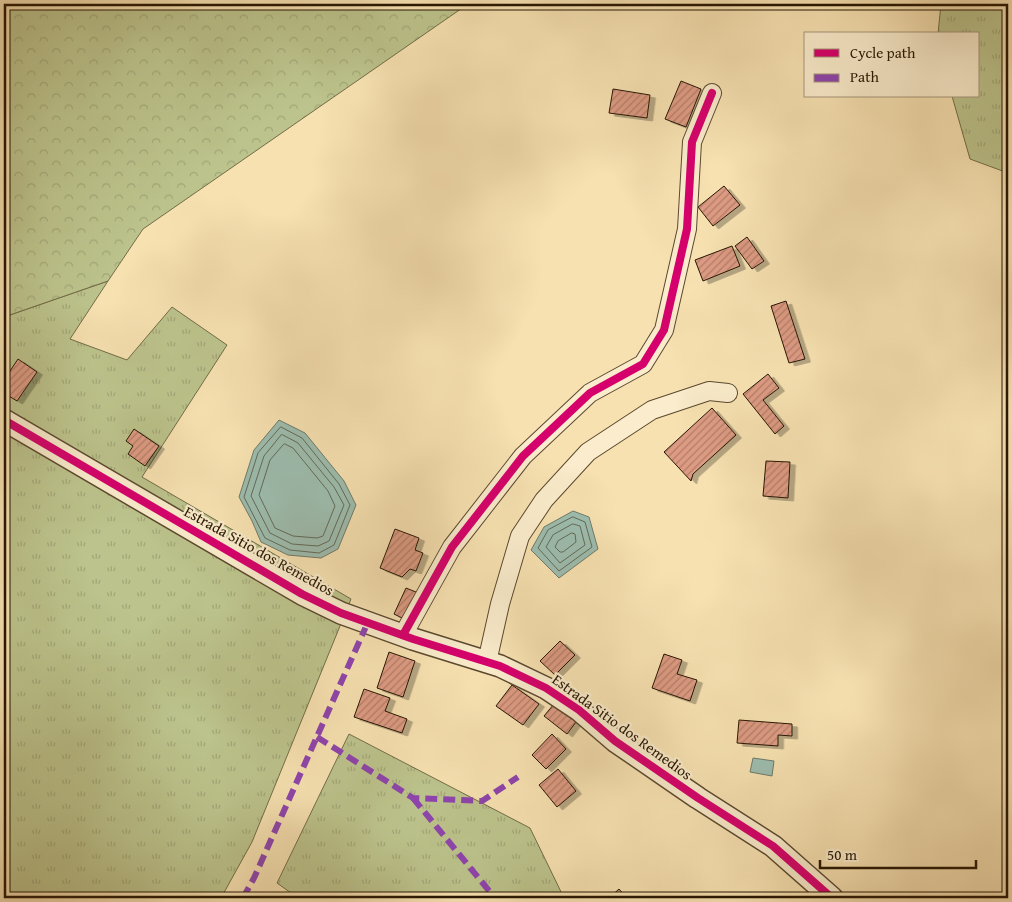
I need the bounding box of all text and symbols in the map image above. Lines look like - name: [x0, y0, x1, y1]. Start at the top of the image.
- legend: [804, 32, 980, 98]
- text: Cycle path: [850, 42, 916, 63]
- text: Path: [850, 66, 879, 87]
- street label: Estrada Sitio dos Remedios: [181, 501, 338, 601]
- street label: Estrada Sitio dos Remedios: [548, 669, 696, 785]
- scale bar: [820, 837, 976, 869]
- text: 50 m: [827, 844, 858, 865]

